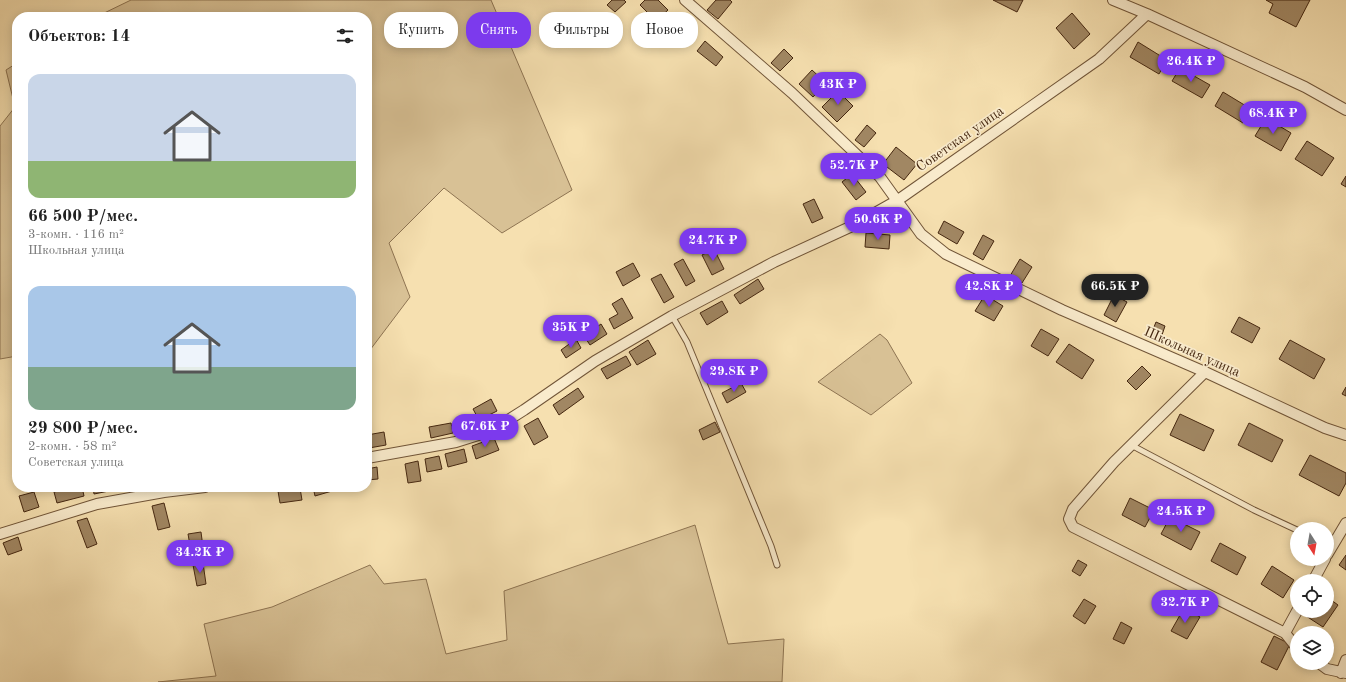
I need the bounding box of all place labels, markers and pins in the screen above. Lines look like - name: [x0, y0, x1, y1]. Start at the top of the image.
- pin: 26.4K ₽: [1154, 49, 1228, 83]
- pin: 43K ₽: [810, 72, 866, 106]
- pin: 68.4K ₽: [1236, 101, 1310, 135]
- pin: 52.7K ₽: [817, 153, 891, 187]
- pin: 50.6K ₽: [841, 207, 915, 241]
- pin: 24.7K ₽: [676, 228, 750, 262]
- pin: 42.8K ₽: [952, 274, 1026, 308]
- pin: 66.5K ₽: [1078, 274, 1152, 308]
- pin: 35K ₽: [543, 315, 599, 349]
- pin: 29.8K ₽: [697, 359, 771, 393]
- pin: 67.6K ₽: [448, 414, 522, 448]
- pin: 24.5K ₽: [1144, 499, 1218, 533]
- pin: 34.2K ₽: [163, 540, 237, 574]
- pin: 32.7K ₽: [1148, 590, 1222, 624]

